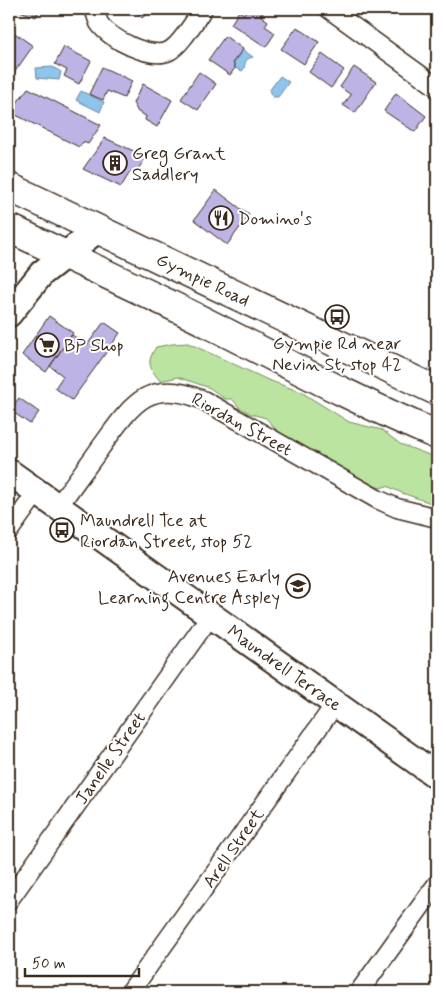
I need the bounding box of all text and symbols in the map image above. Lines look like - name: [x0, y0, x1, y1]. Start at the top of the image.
- place label: Greg Grant Saddlery: [132, 142, 226, 187]
- building icon: Greg Grant Saddlery: [102, 150, 128, 176]
- restaurant icon: Domino's: [208, 205, 234, 231]
- place label: Domino's: [238, 207, 312, 231]
- street label: Gympie Road: [152, 248, 253, 313]
- bus stop icon: Gympie Rd near Nevin St, stop 42: [324, 304, 350, 330]
- supermarket icon: BP Shop: [34, 332, 60, 358]
- place label: Gympie Rd near Nevin St, stop 42: [272, 332, 402, 377]
- place label: BP Shop: [64, 334, 124, 358]
- street label: Riordan Street: [187, 387, 296, 463]
- place label: Maundrell Tce at Riordan Street, stop 52: [80, 509, 253, 554]
- bus stop icon: Maundrell Tce at Riordan Street, stop 52: [49, 517, 75, 543]
- place label: Avenues Early Learning Centre Aspley: [98, 565, 280, 612]
- school or university icon: Avenues Early Learning Centre Aspley: [285, 573, 311, 599]
- street label: Maundrell Terrace: [222, 620, 346, 717]
- street label: Janelle Street: [70, 707, 152, 810]
- street label: Arell Street: [198, 804, 270, 893]
- scale bar: [25, 946, 139, 978]
- text: 50 m: [32, 954, 66, 974]

